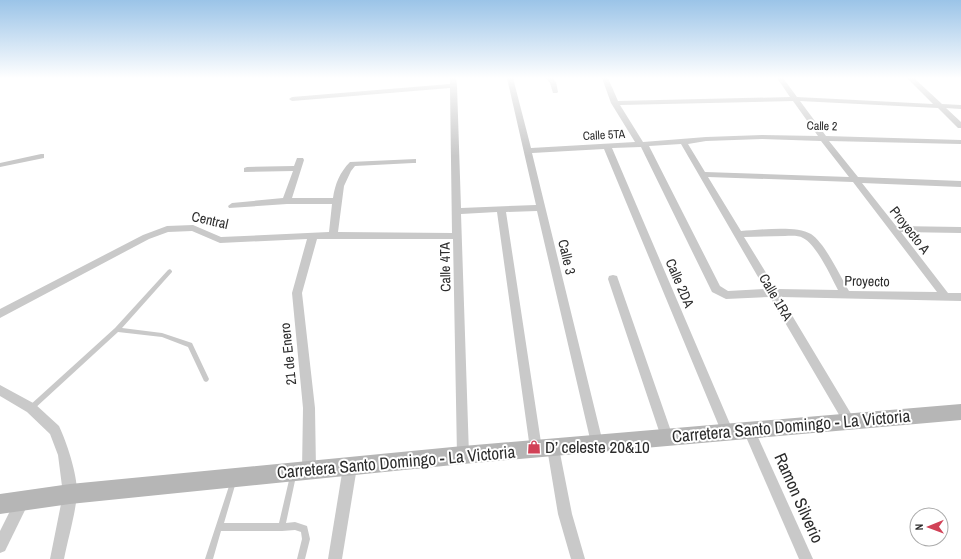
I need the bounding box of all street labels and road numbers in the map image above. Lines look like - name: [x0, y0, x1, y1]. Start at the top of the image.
- street label: Calle 2: [806, 117, 838, 135]
- street label: Calle 5TA: [582, 126, 626, 144]
- street label: Proyecto A: [886, 203, 934, 258]
- street label: Central: [190, 207, 230, 233]
- street label: Calle 3: [554, 238, 580, 276]
- street label: Calle 4TA: [436, 242, 454, 292]
- street label: Calle 2DA: [662, 256, 699, 311]
- street label: Calle 1RA: [755, 270, 797, 324]
- street label: Proyecto: [844, 272, 890, 290]
- street label: 21 de Enero: [276, 322, 300, 386]
- street label: Carretera Santo Domingo - La Victoria: [671, 404, 911, 447]
- street label: Carretera Santo Domingo - La Victoria: [276, 440, 516, 483]
- street label: Ramon Silverio: [769, 449, 830, 547]

